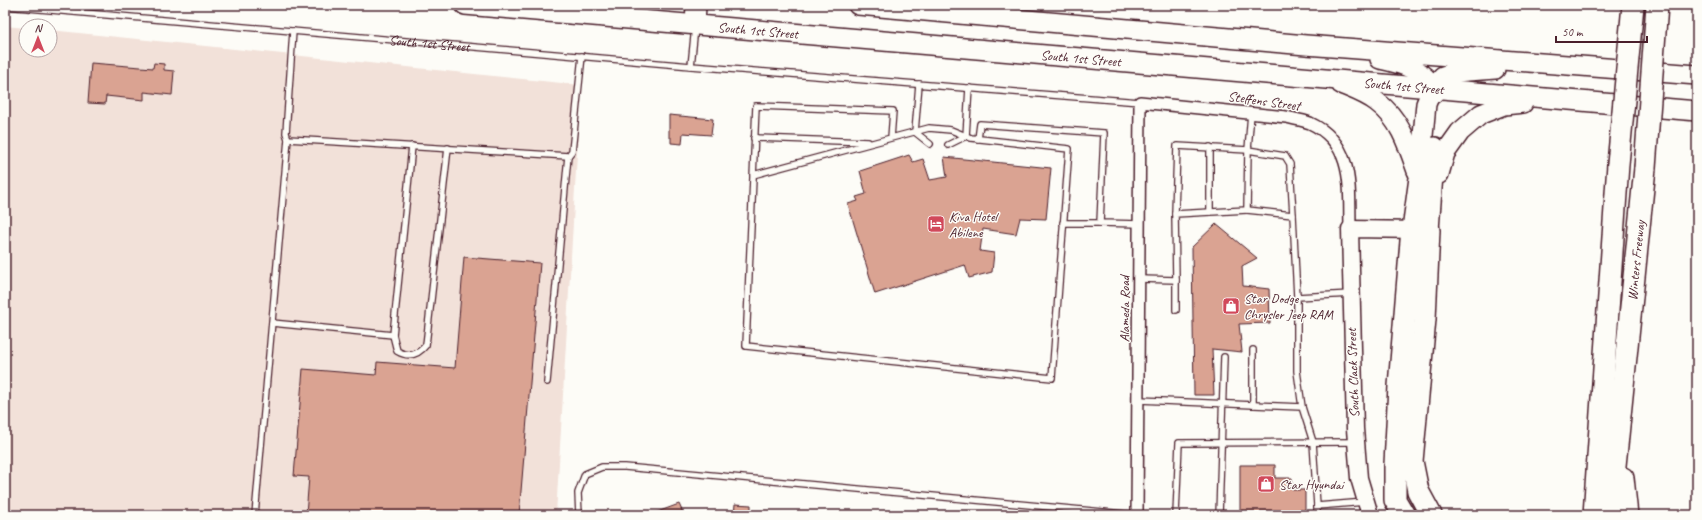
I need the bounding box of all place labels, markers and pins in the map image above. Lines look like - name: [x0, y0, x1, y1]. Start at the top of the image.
- place label: Kiva Hotel Abilene: [949, 208, 1000, 241]
- hotel icon: Kiva Hotel Abilene: [926, 214, 946, 234]
- place label: Star Dodge Chrysler Jeep RAM: [1244, 290, 1334, 323]
- shop icon: Star Dodge Chrysler Jeep RAM: [1221, 296, 1241, 316]
- shop icon: Star Hyundai: [1256, 474, 1276, 494]
- place label: Star Hyundai: [1279, 476, 1346, 493]

